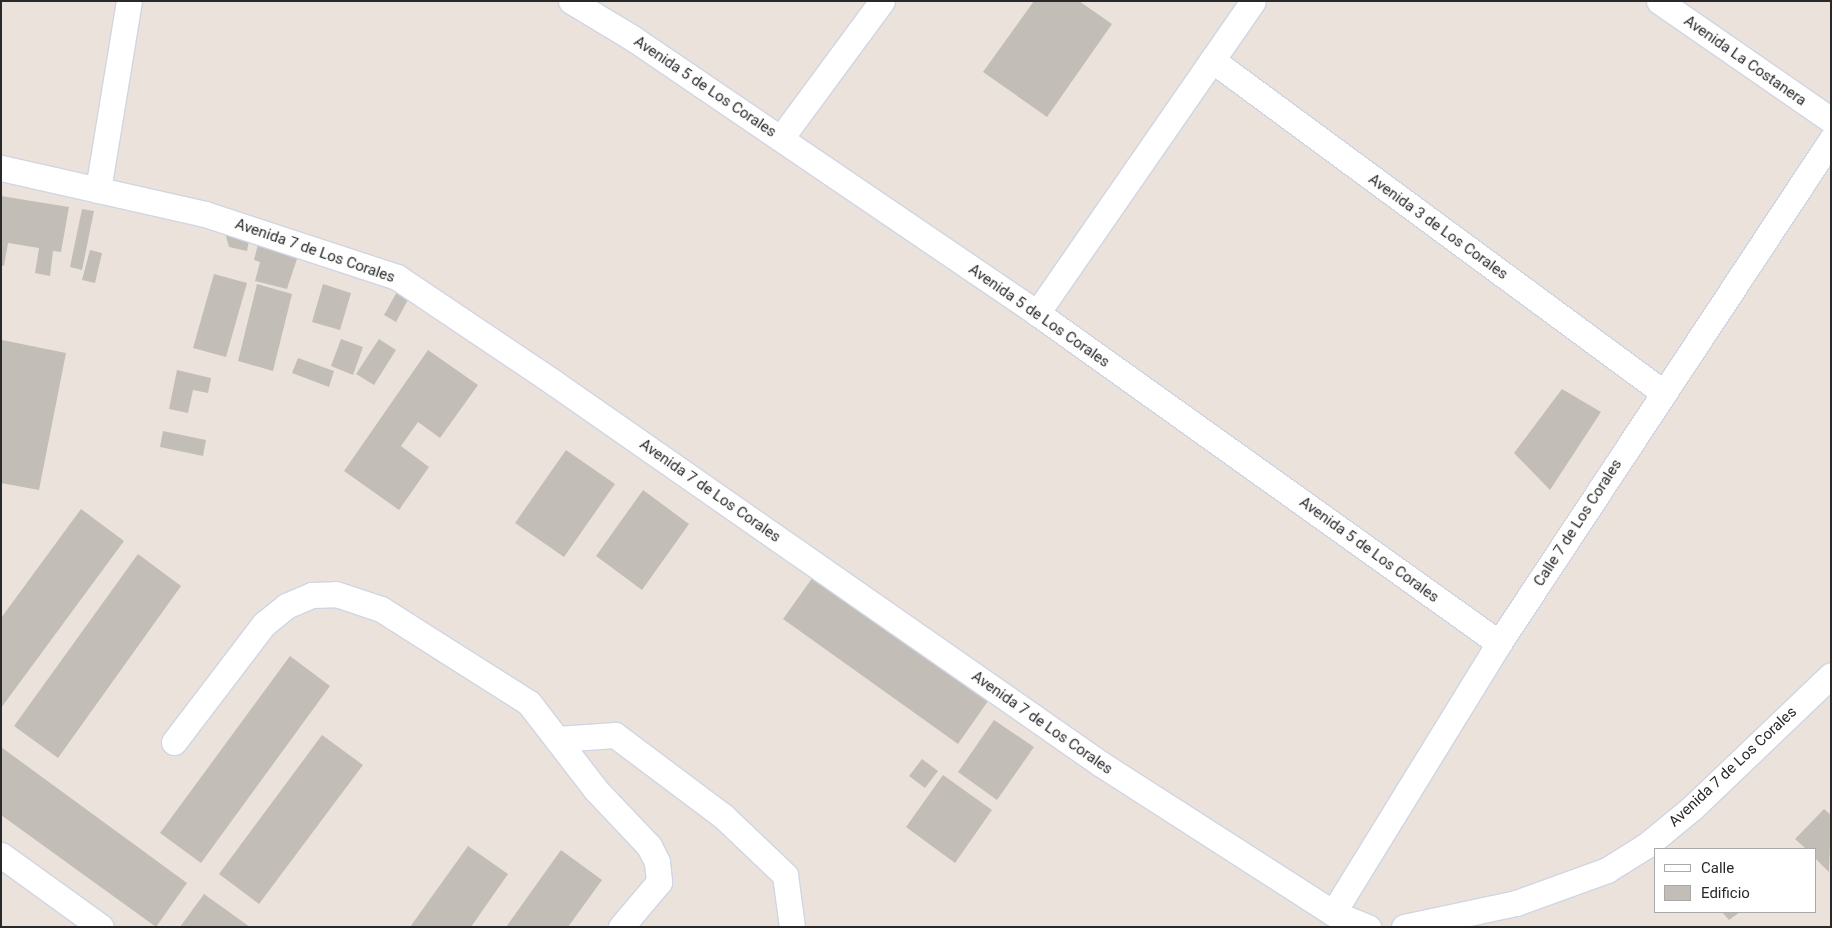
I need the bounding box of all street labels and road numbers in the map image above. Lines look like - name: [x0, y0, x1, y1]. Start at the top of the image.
- street label: Avenida La Costanera: [1680, 12, 1810, 110]
- street label: Avenida 5 de Los Corales: [630, 33, 780, 141]
- street label: Avenida 3 de Los Corales: [1365, 170, 1511, 284]
- street label: Avenida 7 de Los Corales: [233, 215, 397, 287]
- street label: Avenida 5 de Los Corales: [965, 261, 1113, 371]
- street label: Avenida 7 de Los Corales: [636, 436, 784, 546]
- street label: Calle 7 de Los Corales: [1530, 456, 1626, 590]
- street label: Avenida 5 de Los Corales: [1296, 493, 1442, 607]
- street label: Avenida 7 de Los Corales: [968, 668, 1116, 778]
- street label: Avenida 7 de Los Corales: [1665, 703, 1801, 831]

